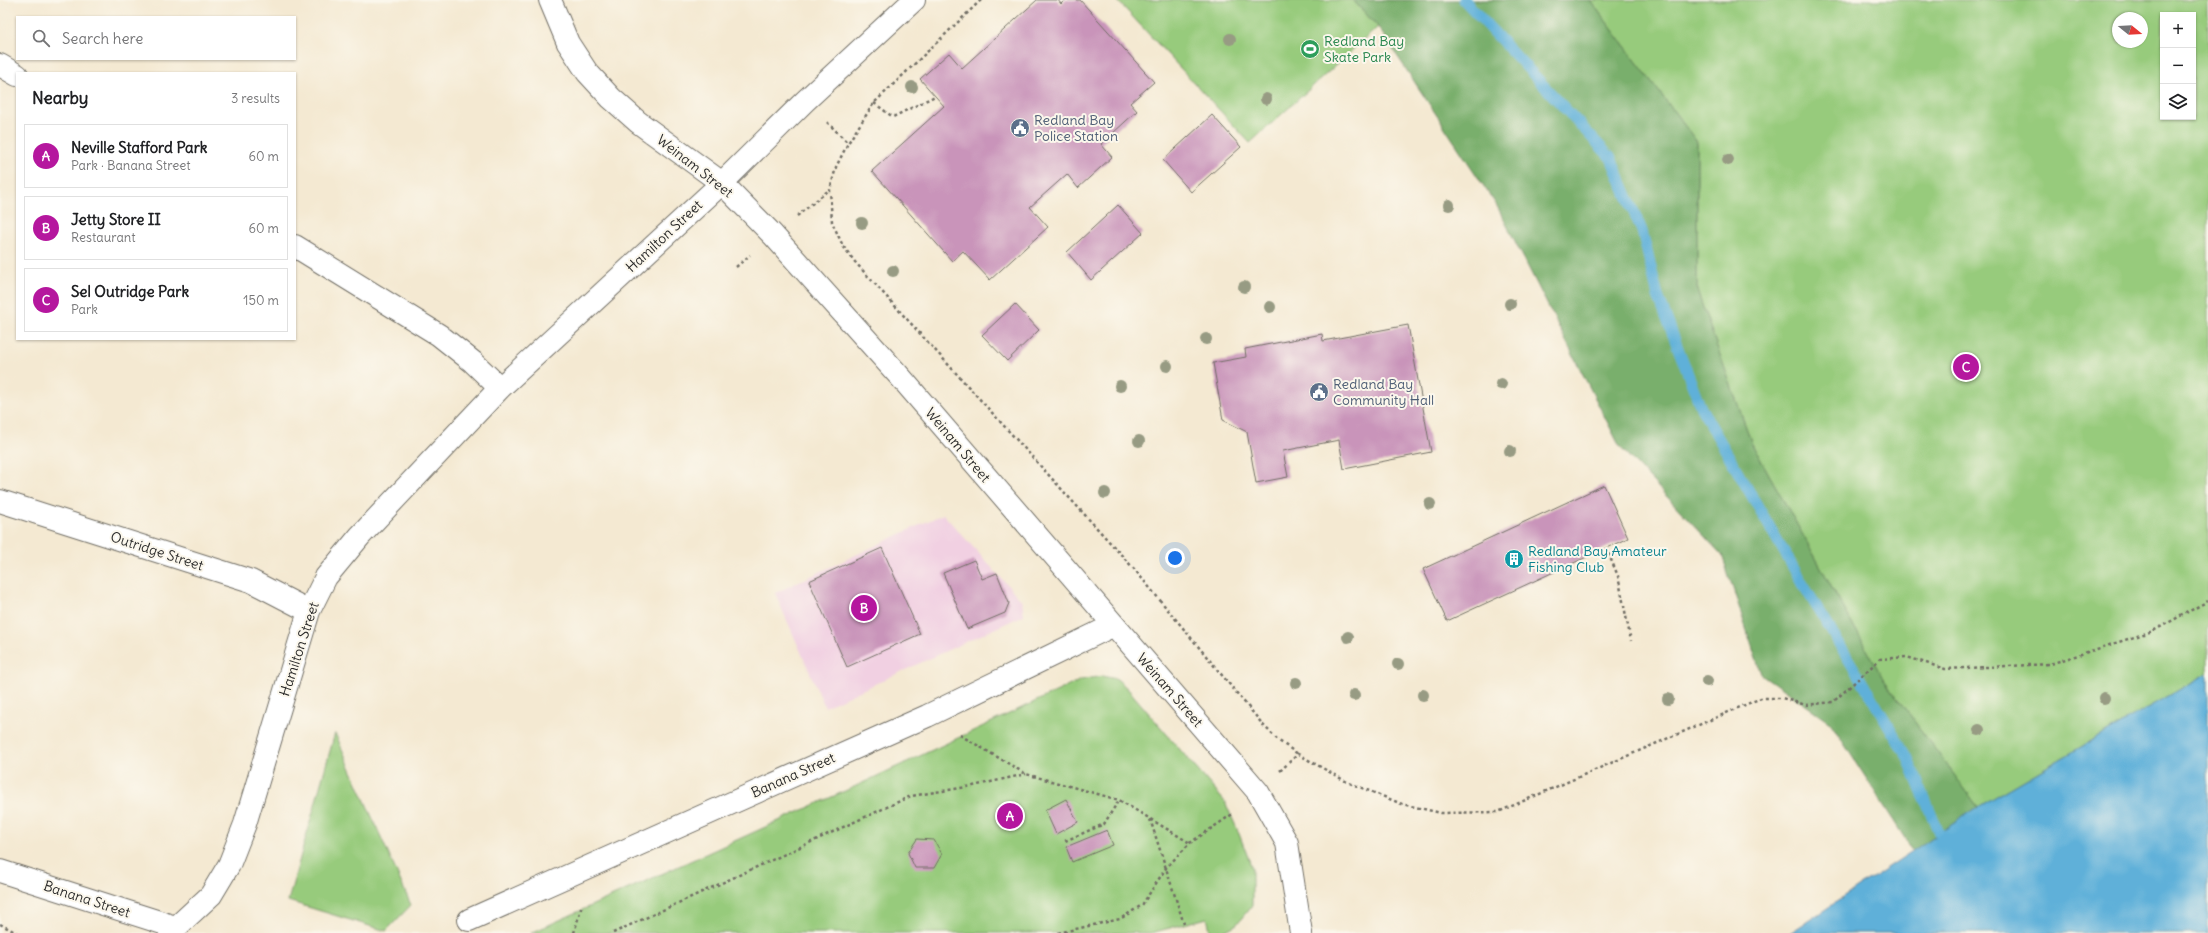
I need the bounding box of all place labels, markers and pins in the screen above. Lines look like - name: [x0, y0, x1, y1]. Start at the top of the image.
- place label: Redland Bay Skate Park: [1324, 32, 1404, 66]
- sports icon: Redland Bay Skate Park: [1299, 38, 1321, 60]
- place label: Redland Bay Police Station: [1034, 111, 1118, 145]
- public building icon: Redland Bay Police Station: [1009, 117, 1031, 139]
- pin: C: [1953, 352, 1979, 382]
- place label: Redland Bay Community Hall: [1333, 375, 1434, 409]
- public building icon: Redland Bay Community Hall: [1308, 381, 1330, 403]
- place label: Redland Bay Amateur Fishing Club: [1528, 542, 1667, 576]
- building icon: Redland Bay Amateur Fishing Club: [1503, 548, 1525, 570]
- pin: B: [851, 593, 877, 623]
- pin: A: [997, 801, 1023, 831]

